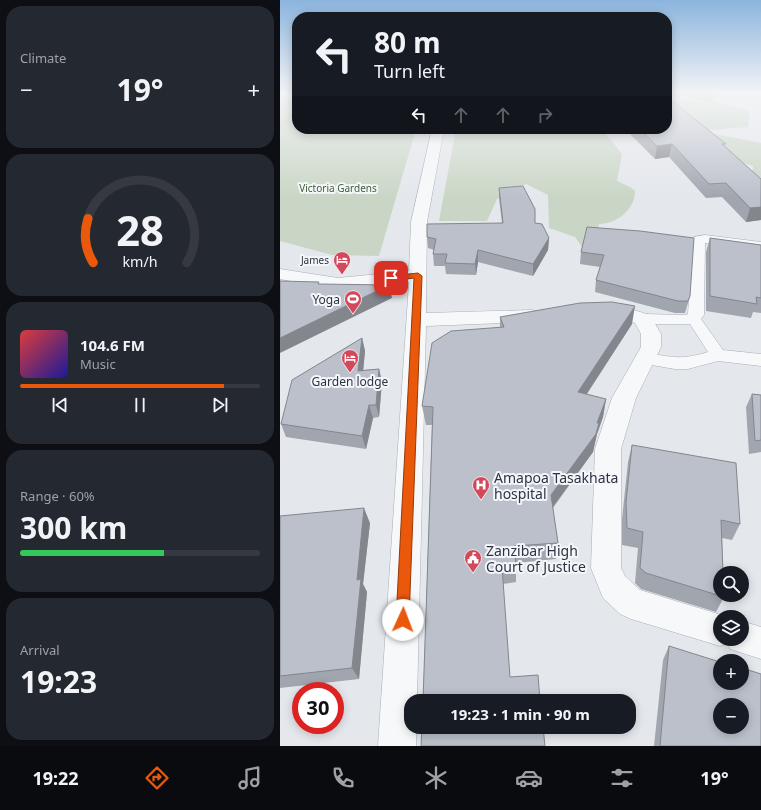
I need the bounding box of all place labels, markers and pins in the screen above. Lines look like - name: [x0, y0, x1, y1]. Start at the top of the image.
- hotel icon: James: [332, 250, 352, 275]
- place label: James: [300, 253, 329, 267]
- pin: [374, 261, 408, 295]
- sports icon: Yoga: [343, 289, 363, 314]
- place label: Yoga: [312, 291, 340, 308]
- hotel icon: Garden lodge: [340, 348, 360, 373]
- place label: Garden lodge: [312, 373, 389, 390]
- place label: Amapoa Tasakhata hospital: [494, 468, 618, 503]
- hospital icon: Amapoa Tasakhata hospital: [471, 475, 491, 500]
- place label: Zanzibar High Court of Justice: [486, 541, 586, 576]
- public building icon: Zanzibar High Court of Justice: [463, 548, 483, 573]

